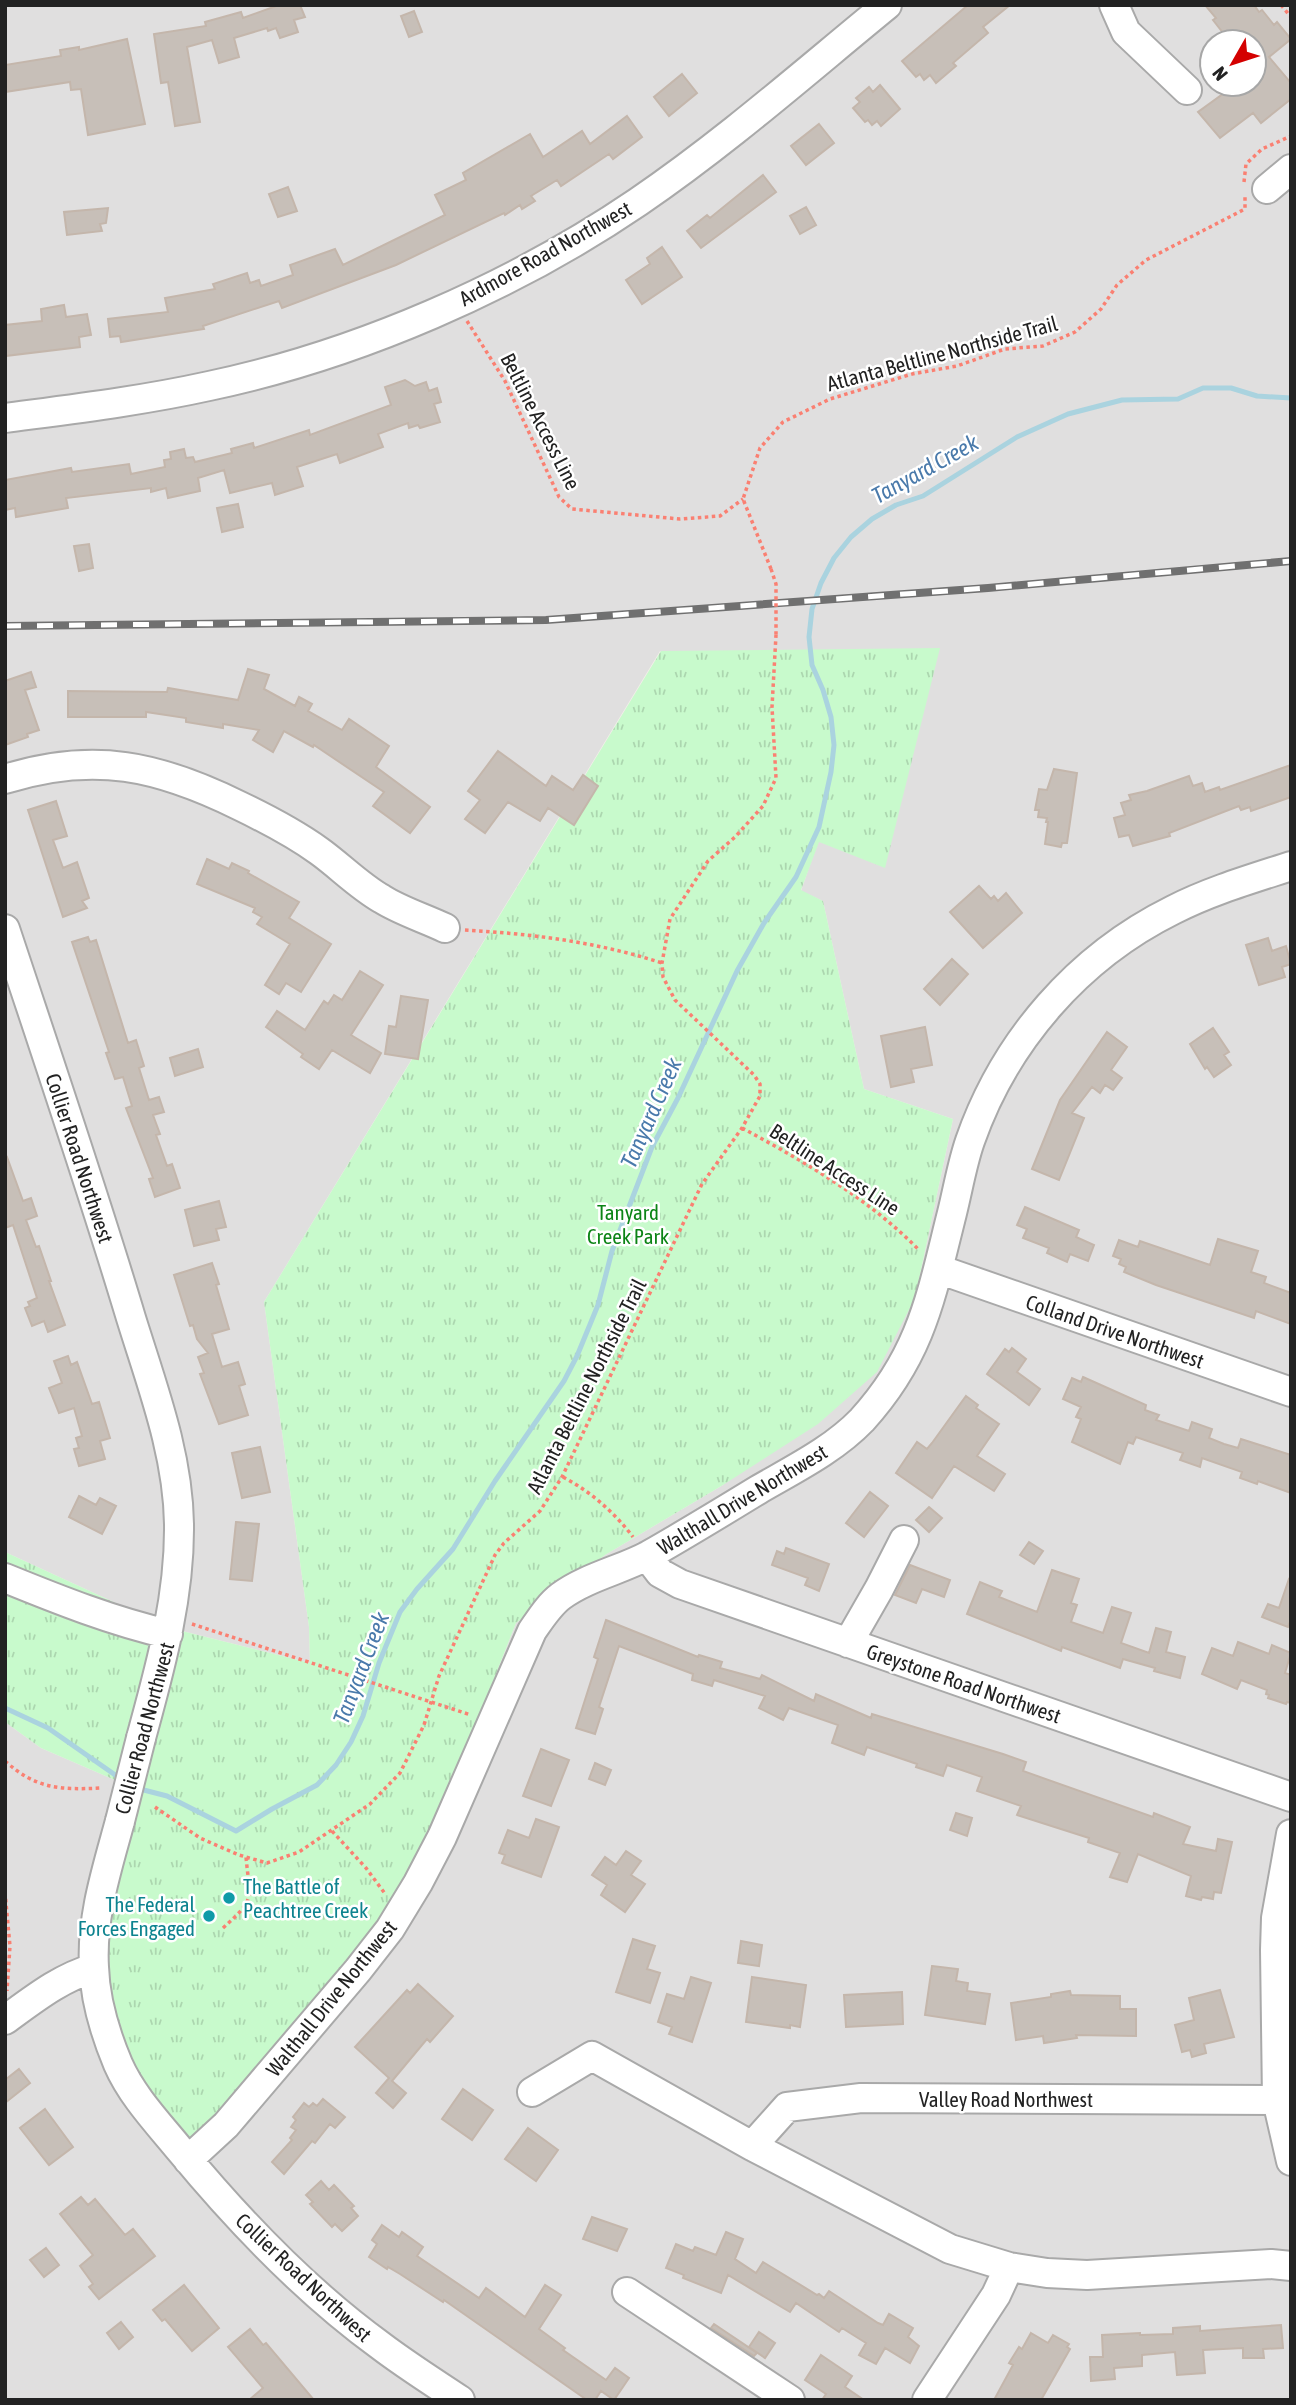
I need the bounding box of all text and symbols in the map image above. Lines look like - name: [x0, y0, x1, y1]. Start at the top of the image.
- north arrow: [1198, 28, 1268, 98]
- text: N: [1208, 62, 1232, 85]
- street label: Ardmore Road Northwest: [455, 196, 635, 310]
- street label: Atlanta Beltline Northside Trail: [824, 311, 1060, 395]
- street label: Beltline Access Line: [496, 349, 586, 493]
- water label: Tanyard Creek: [867, 429, 984, 509]
- water label: Tanyard Creek: [615, 1053, 687, 1172]
- street label: Collier Road Northwest: [41, 1070, 119, 1246]
- street label: Beltline Access Line: [766, 1118, 904, 1220]
- park label: Tanyard Creek Park: [587, 1200, 669, 1248]
- street label: Atlanta Beltline Northside Trail: [521, 1274, 651, 1497]
- street label: Colland Drive Northwest: [1023, 1289, 1207, 1373]
- street label: Walthall Drive Northwest: [653, 1439, 831, 1559]
- water label: Tanyard Creek: [328, 1608, 395, 1728]
- street label: Greystone Road Northwest: [864, 1638, 1064, 1728]
- street label: Collier Road Northwest: [110, 1640, 178, 1816]
- place label: The Battle of Peachtree Creek: [243, 1874, 368, 1922]
- marker: The Battle of Peachtree Creek: [221, 1890, 237, 1906]
- place label: The Federal Forces Engaged: [78, 1892, 195, 1940]
- marker: The Federal Forces Engaged: [201, 1908, 217, 1924]
- street label: Walthall Drive Northwest: [261, 1915, 401, 2081]
- street label: Valley Road Northwest: [919, 2087, 1093, 2111]
- street label: Collier Road Northwest: [231, 2208, 377, 2346]

